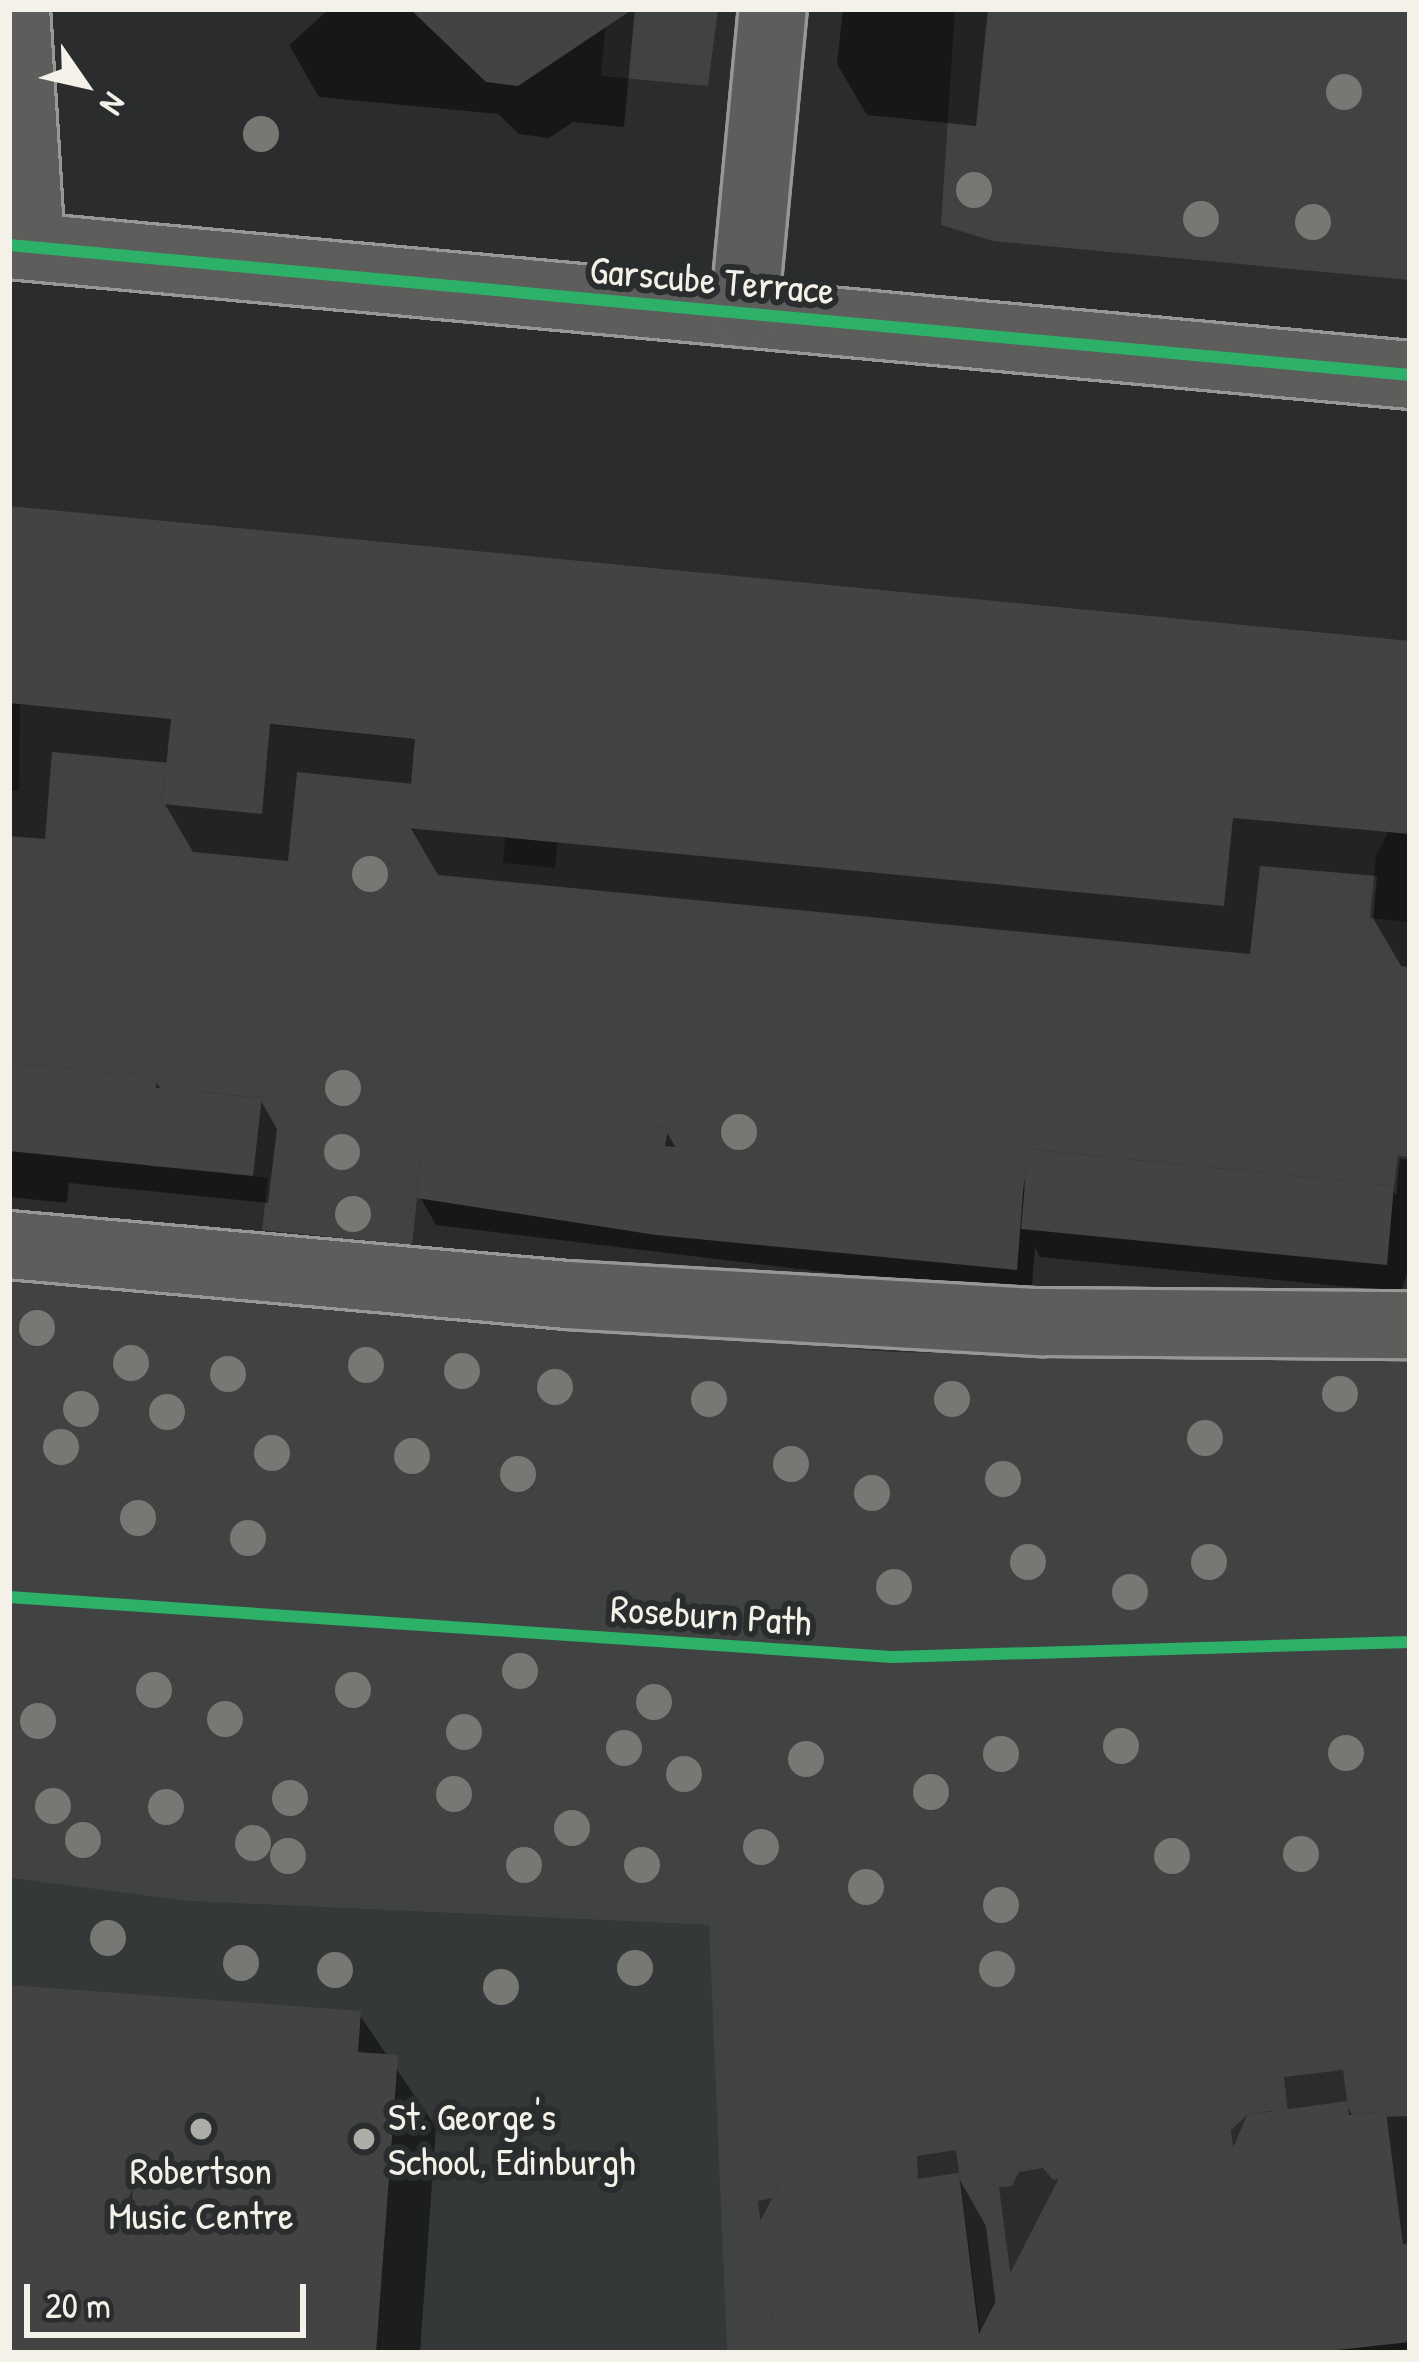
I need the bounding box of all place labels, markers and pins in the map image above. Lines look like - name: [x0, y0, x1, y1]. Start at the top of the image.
- place label: St. George's School, Edinburgh: [388, 2094, 635, 2185]
- marker: Robertson Music Centre: [188, 2116, 214, 2142]
- marker: St. George's School, Edinburgh: [351, 2126, 377, 2152]
- place label: Robertson Music Centre: [108, 2148, 294, 2239]

